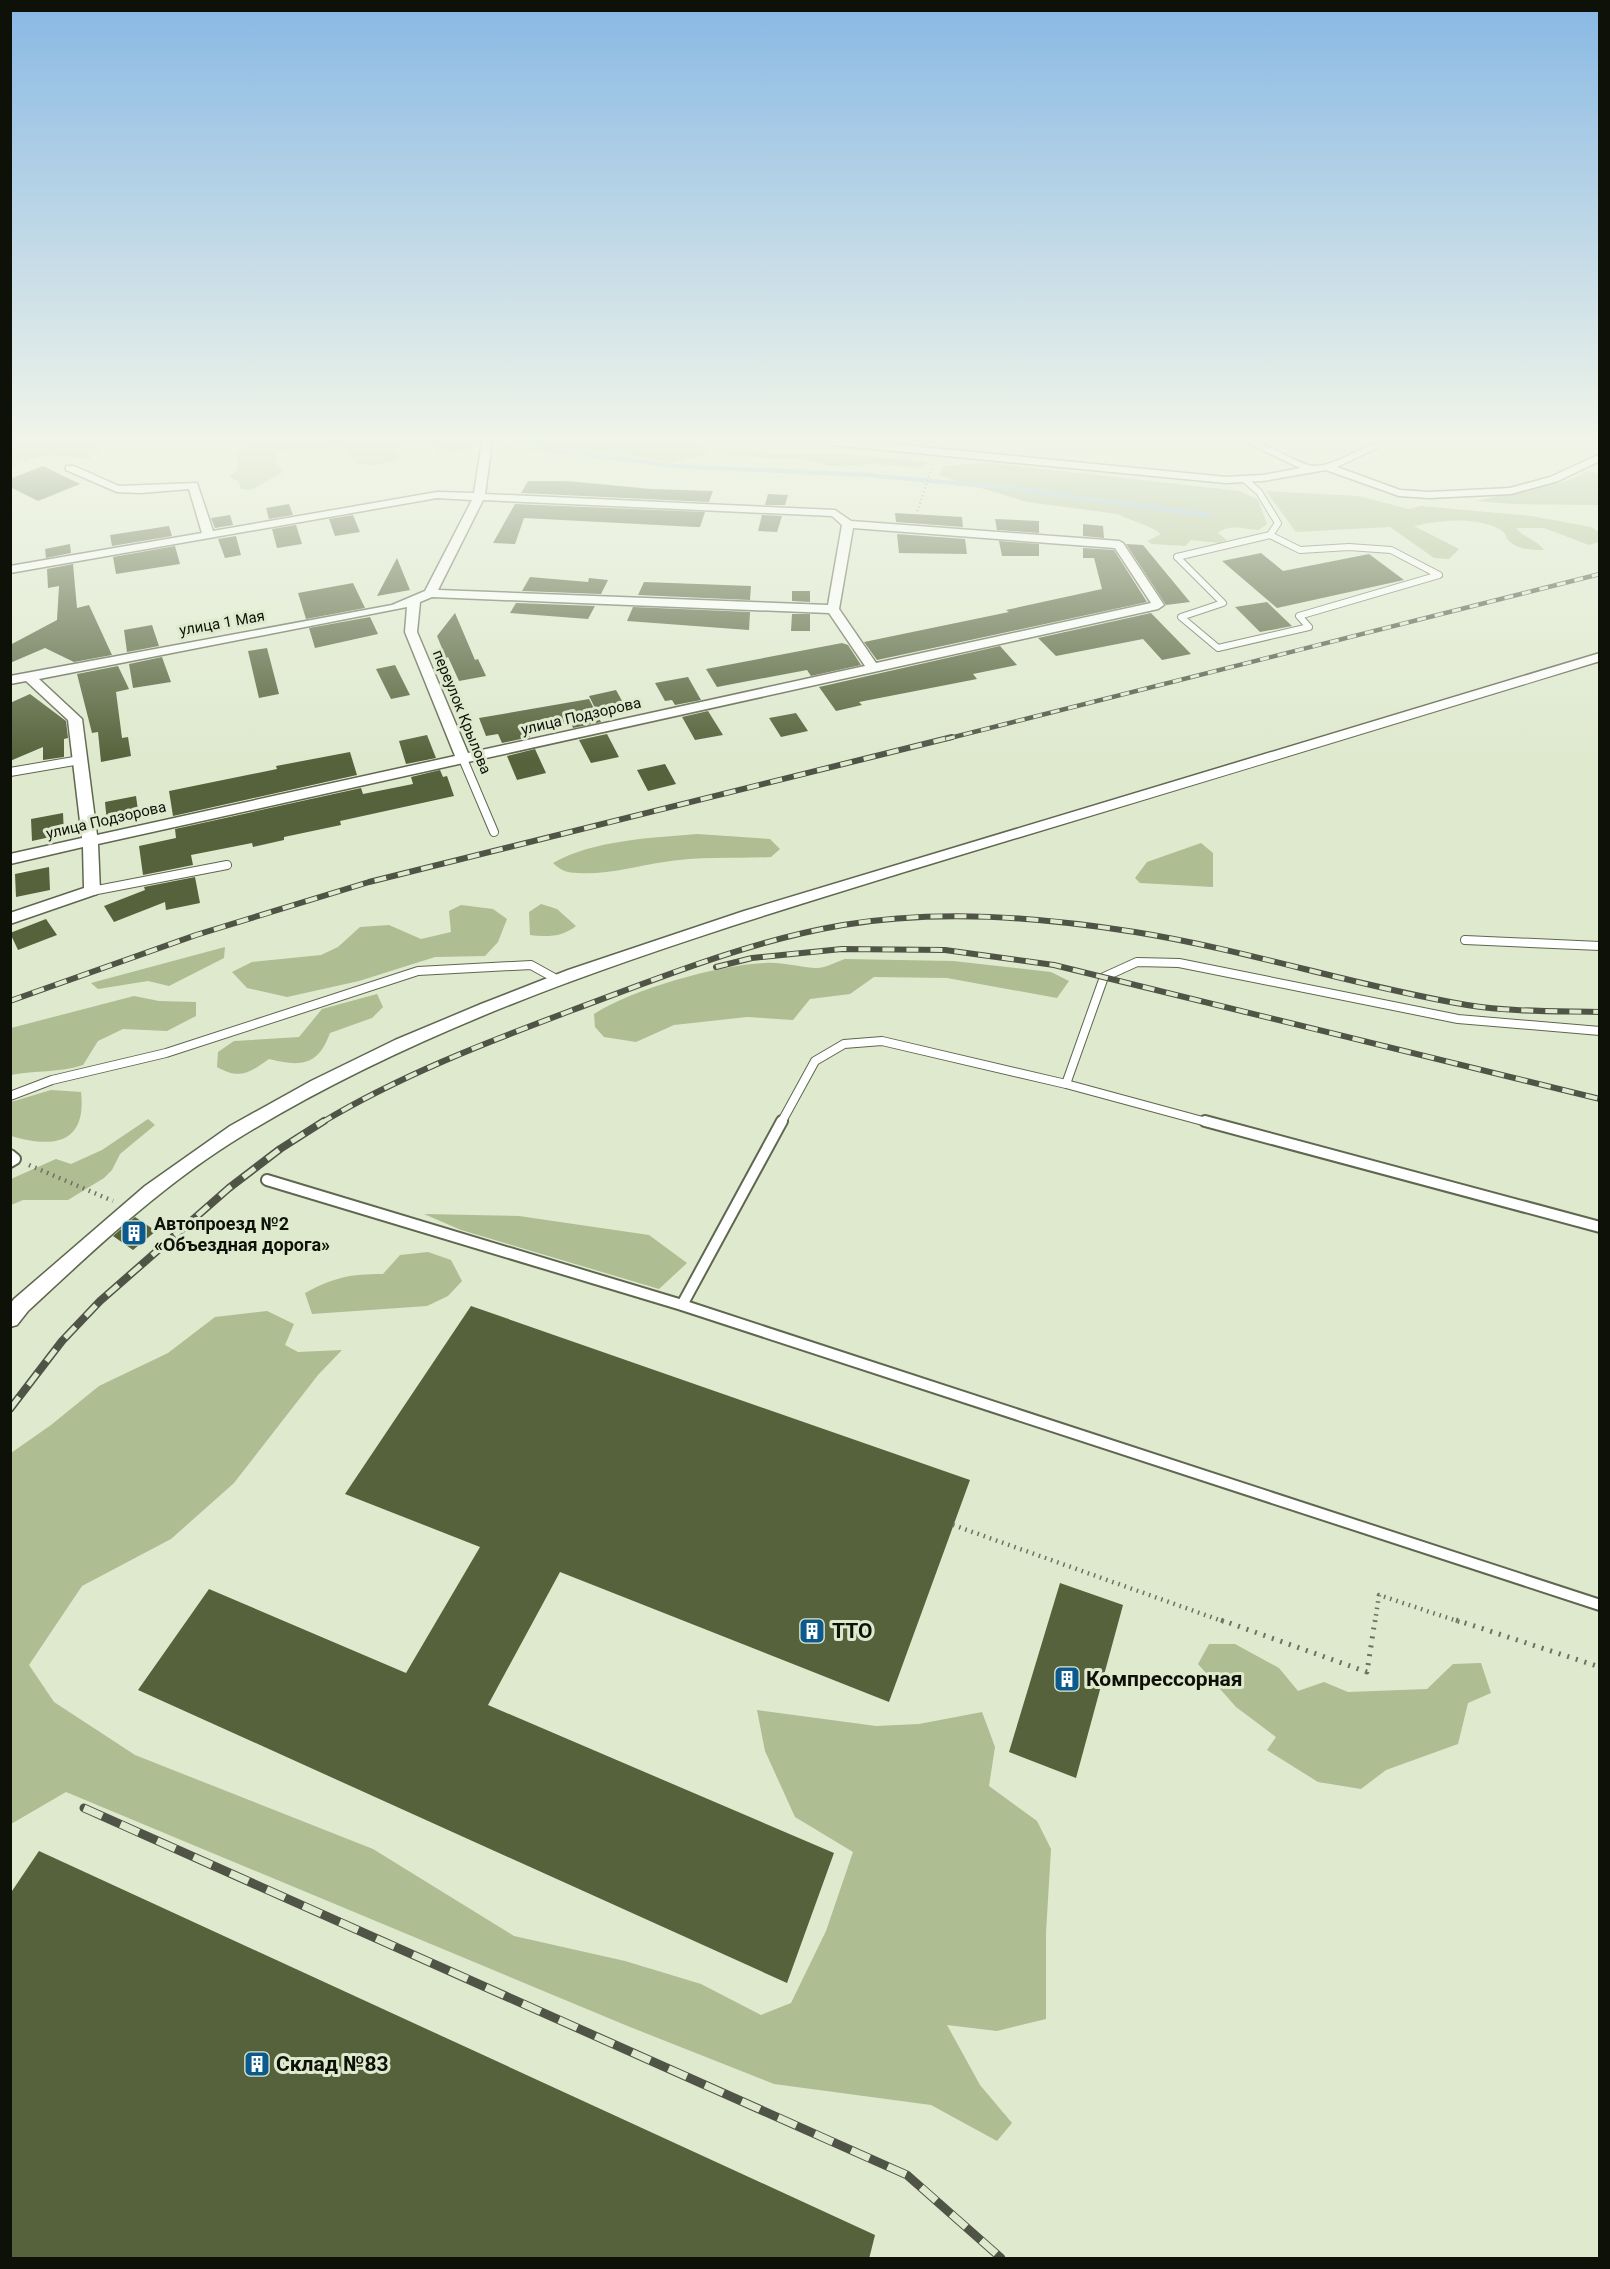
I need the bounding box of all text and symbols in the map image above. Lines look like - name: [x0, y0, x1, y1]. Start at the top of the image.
- street label: улица 1 Мая: [178, 607, 266, 639]
- street label: переулок Крылова: [429, 647, 495, 777]
- street label: улица Подзорова: [519, 693, 643, 739]
- street label: улица Подзорова: [44, 797, 168, 843]
- place label: Автопроезд №2 «Объездная дорога»: [154, 1213, 330, 1255]
- building icon: Автопроезд №2 «Объездная дорога»: [119, 1218, 149, 1248]
- building icon: ТТО: [797, 1616, 827, 1646]
- place label: ТТО: [832, 1619, 872, 1643]
- building icon: Компрессорная: [1052, 1664, 1082, 1694]
- place label: Компрессорная: [1086, 1667, 1243, 1691]
- building icon: Склад №83: [242, 2049, 272, 2079]
- place label: Склад №83: [276, 2052, 389, 2076]

